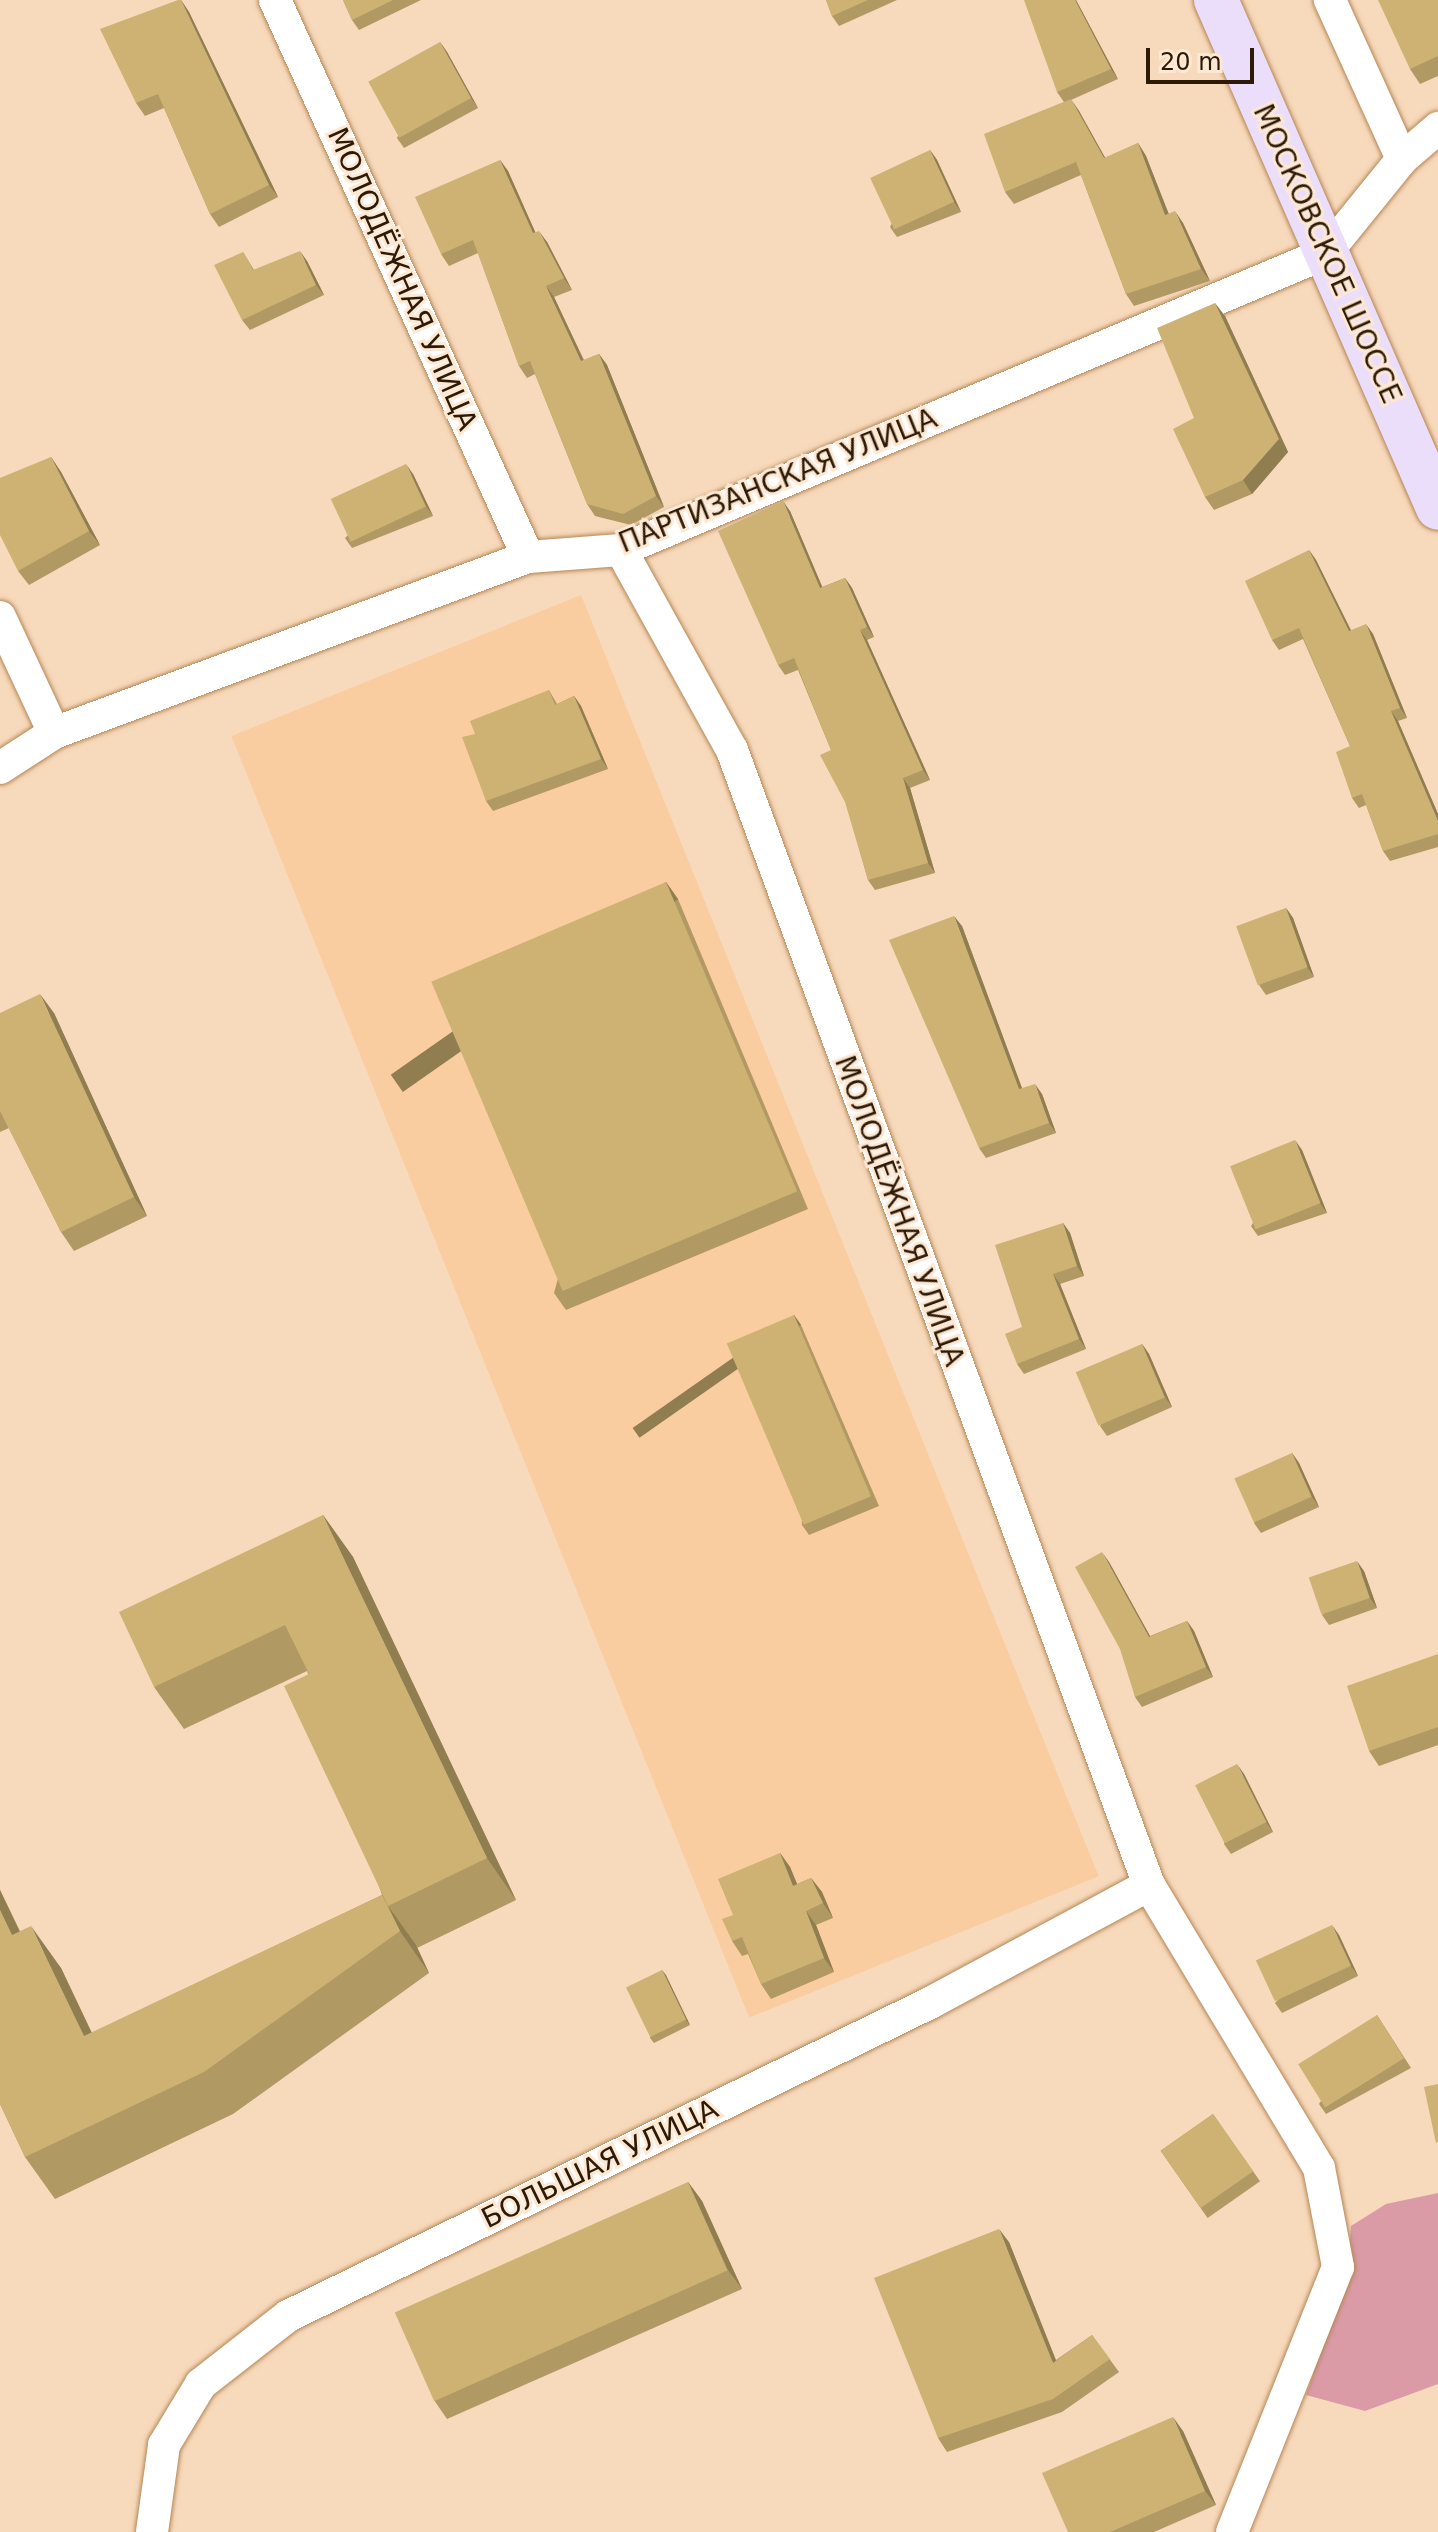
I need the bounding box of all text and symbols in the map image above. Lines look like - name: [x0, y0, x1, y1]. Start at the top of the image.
- scale bar: [1150, 32, 1258, 82]
- text: 20 m: [1160, 48, 1222, 76]
- street label: МОСКОВСКОЕ ШОССЕ: [1246, 99, 1408, 409]
- street label: МОЛОДЁЖНАЯ УЛИЦА: [320, 123, 484, 435]
- street label: ПАРТИЗАНСКАЯ УЛИЦА: [614, 402, 942, 560]
- street label: МОЛОДЁЖНАЯ УЛИЦА: [827, 1051, 971, 1371]
- street label: БОЛЬШАЯ УЛИЦА: [476, 2092, 724, 2236]

